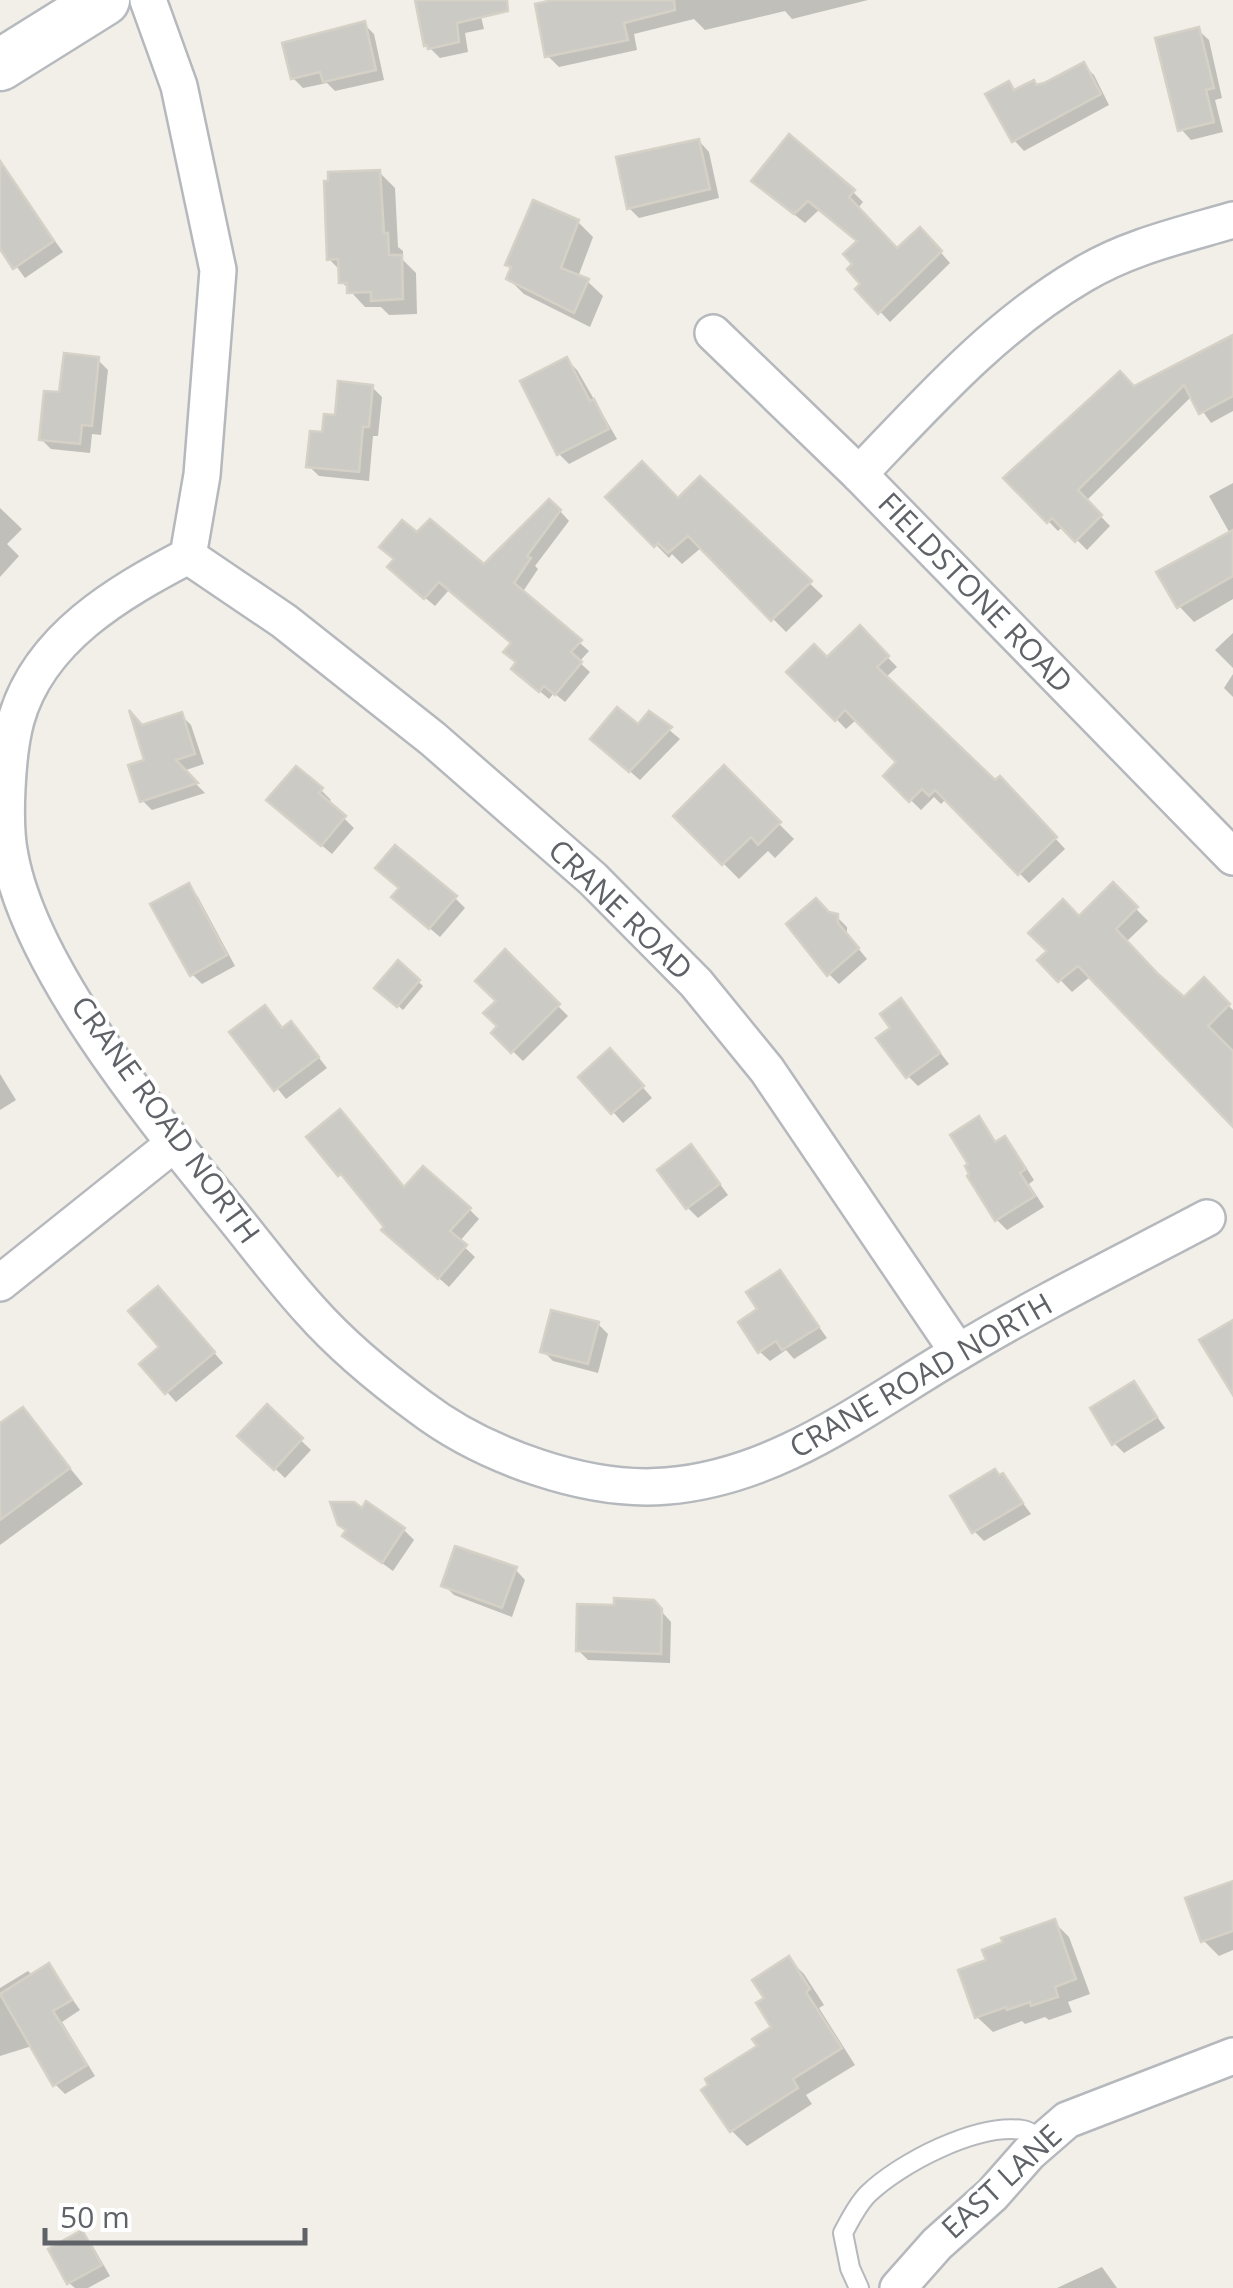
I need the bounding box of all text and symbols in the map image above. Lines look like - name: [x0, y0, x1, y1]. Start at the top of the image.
- street label: FIELDSTONE ROAD: [870, 483, 1082, 701]
- street label: CRANE ROAD: [540, 830, 702, 988]
- street label: CRANE ROAD NORTH: [62, 987, 270, 1251]
- street label: CRANE ROAD NORTH: [781, 1283, 1059, 1467]
- street label: EAST LANE: [932, 2115, 1070, 2247]
- scale bar: [45, 2183, 305, 2245]
- text: 50 m: [60, 2196, 130, 2237]

